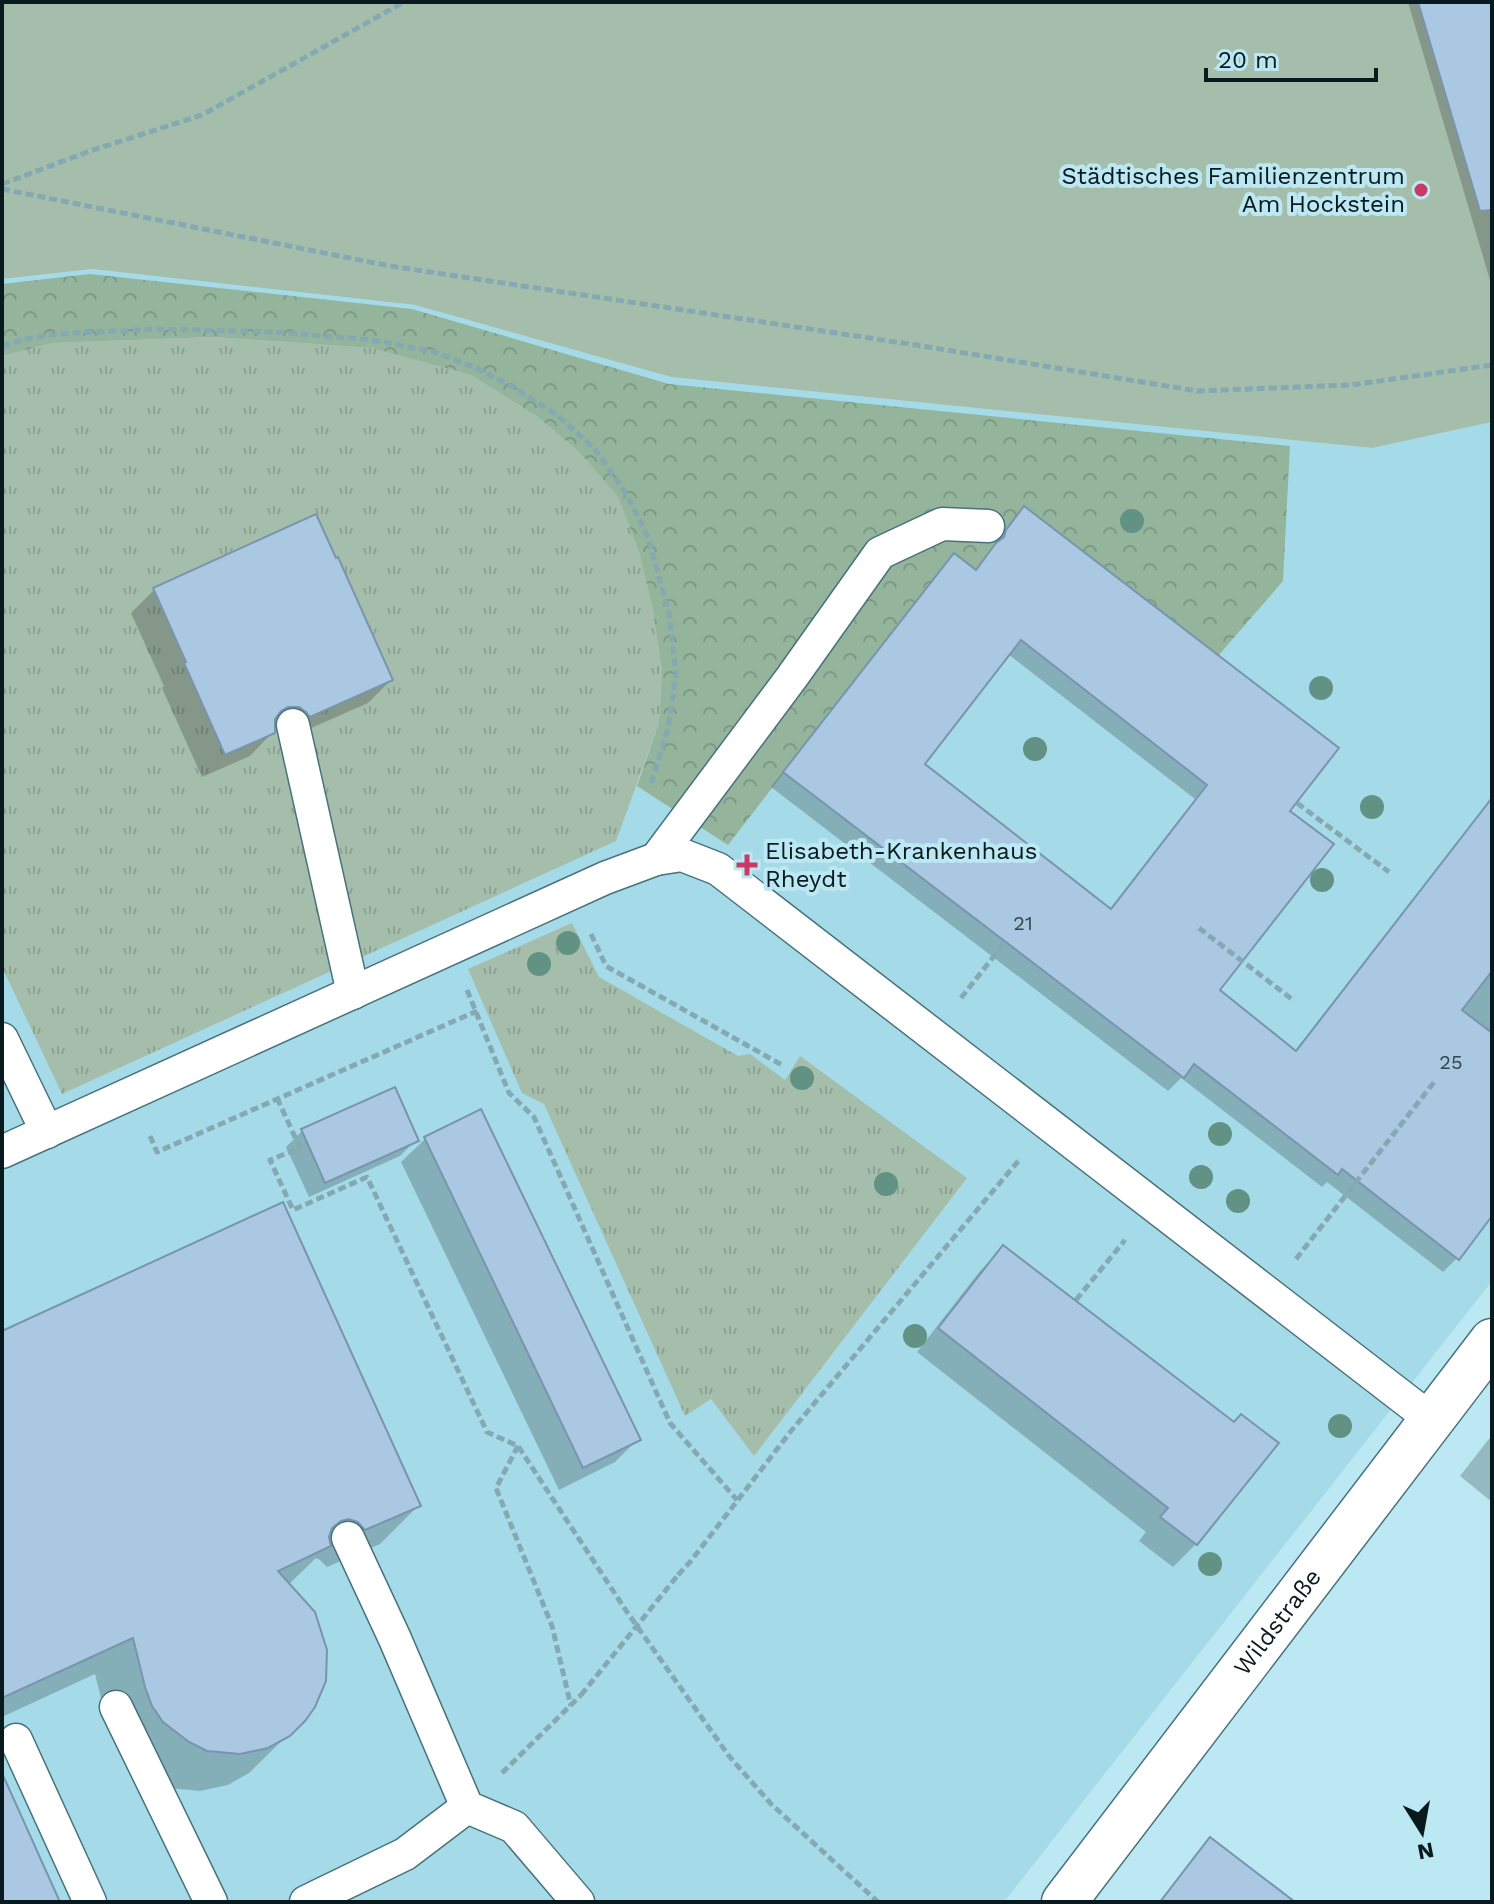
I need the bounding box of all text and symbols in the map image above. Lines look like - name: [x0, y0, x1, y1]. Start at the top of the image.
- scale bar: [1206, 32, 1376, 82]
- text: 20 m: [1218, 46, 1278, 74]
- place label: Städtisches Familienzentrum Am Hockstein: [1061, 162, 1405, 218]
- marker: Städtisches Familienzentrum Am Hockstein: [1412, 181, 1430, 199]
- place label: Elisabeth-Krankenhaus Rheydt: [765, 837, 1037, 893]
- marker: Elisabeth-Krankenhaus Rheydt: [736, 854, 758, 876]
- house number: 21: [1013, 911, 1033, 935]
- house number: 25: [1439, 1050, 1463, 1074]
- street label: Wildstraße: [1228, 1563, 1327, 1681]
- north arrow: [1382, 1792, 1462, 1872]
- text: N: [1415, 1837, 1436, 1865]

